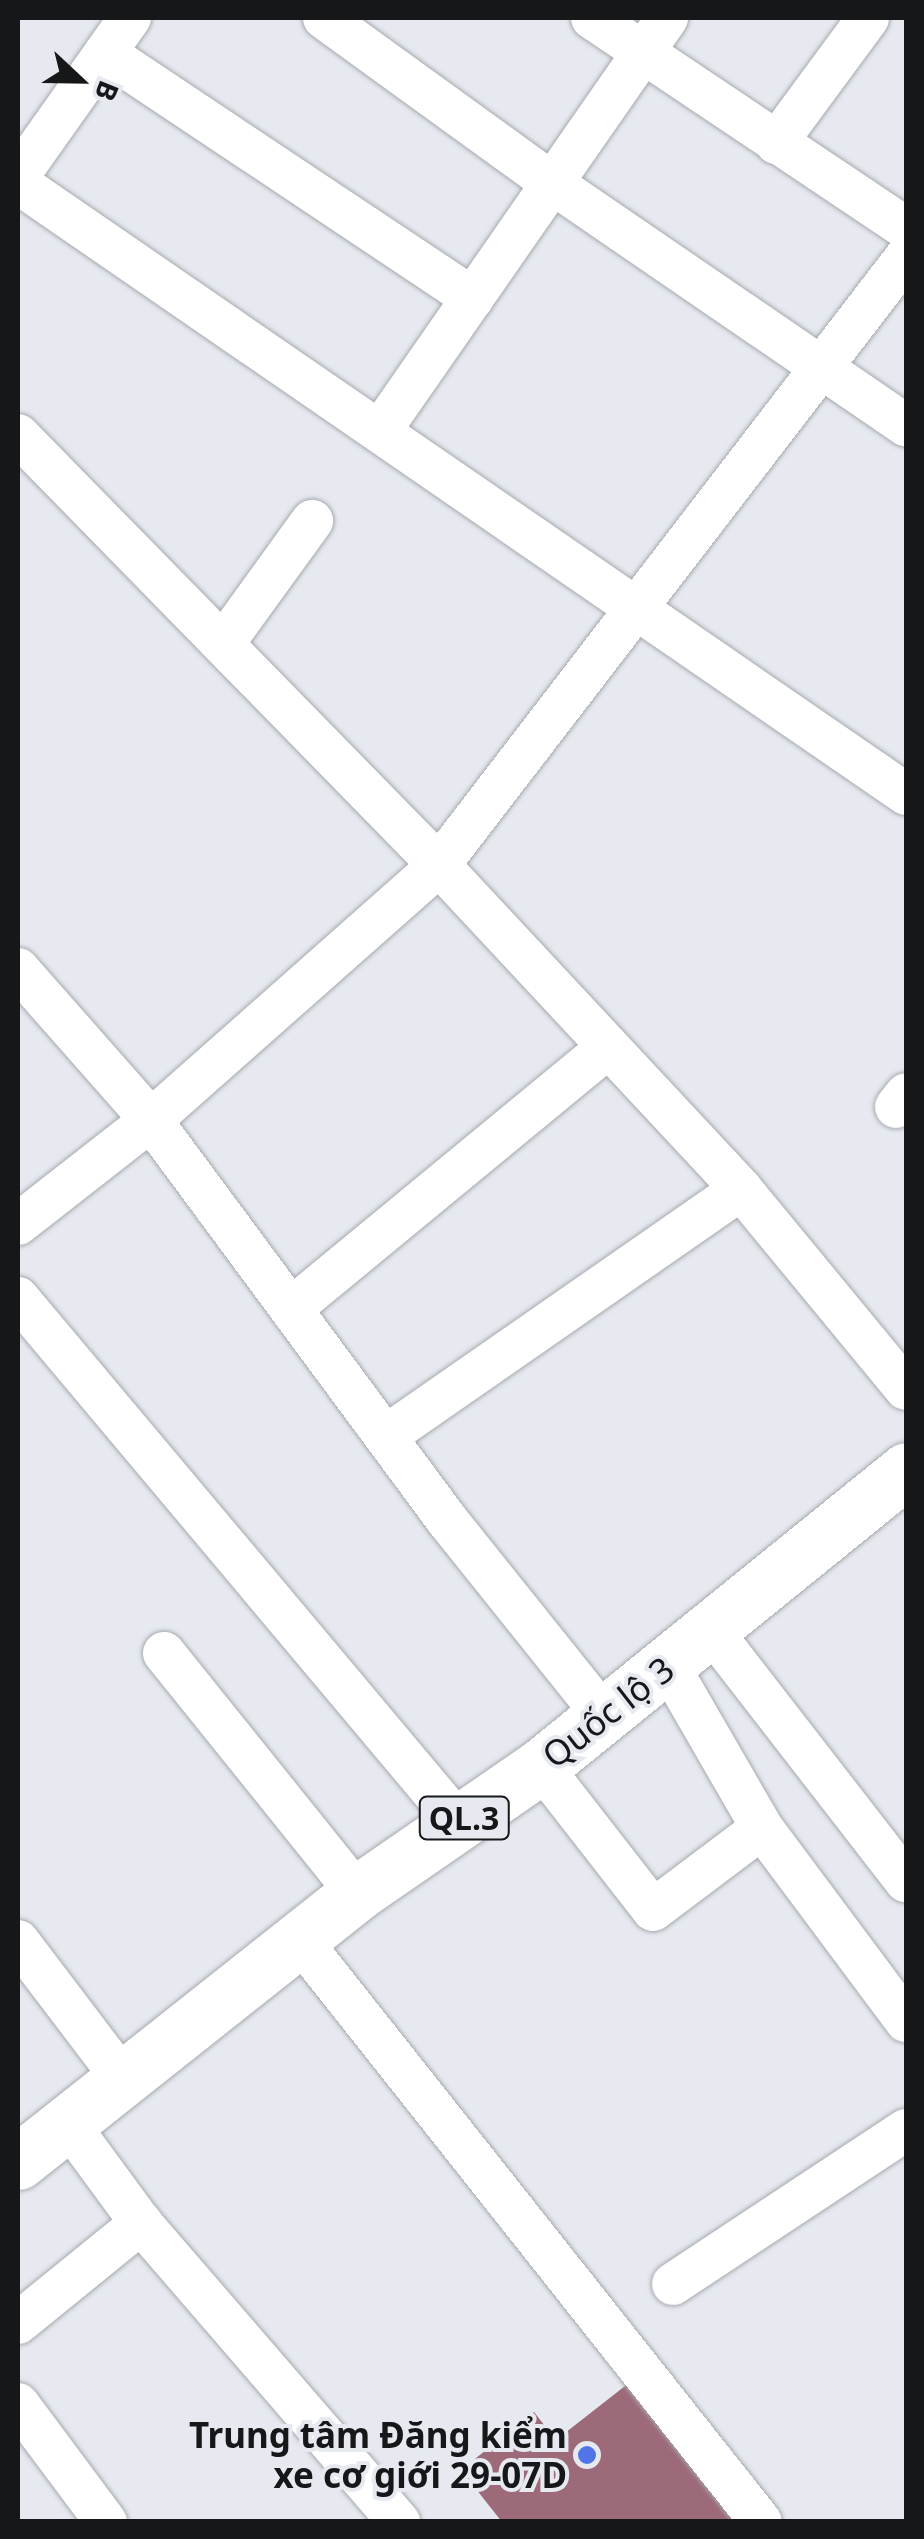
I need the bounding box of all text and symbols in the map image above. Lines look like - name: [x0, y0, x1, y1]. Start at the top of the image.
- north arrow: [30, 30, 130, 130]
- text: B: [87, 75, 129, 107]
- street label: Quốc lộ 3: [534, 1648, 682, 1776]
- road number: QL.3: [416, 1791, 512, 1845]
- place label: Trung tâm Đăng kiểm xe cơ giới 29-07D: [189, 2414, 567, 2496]
- marker: Trung tâm Đăng kiểm xe cơ giới 29-07D: [576, 2444, 598, 2466]

